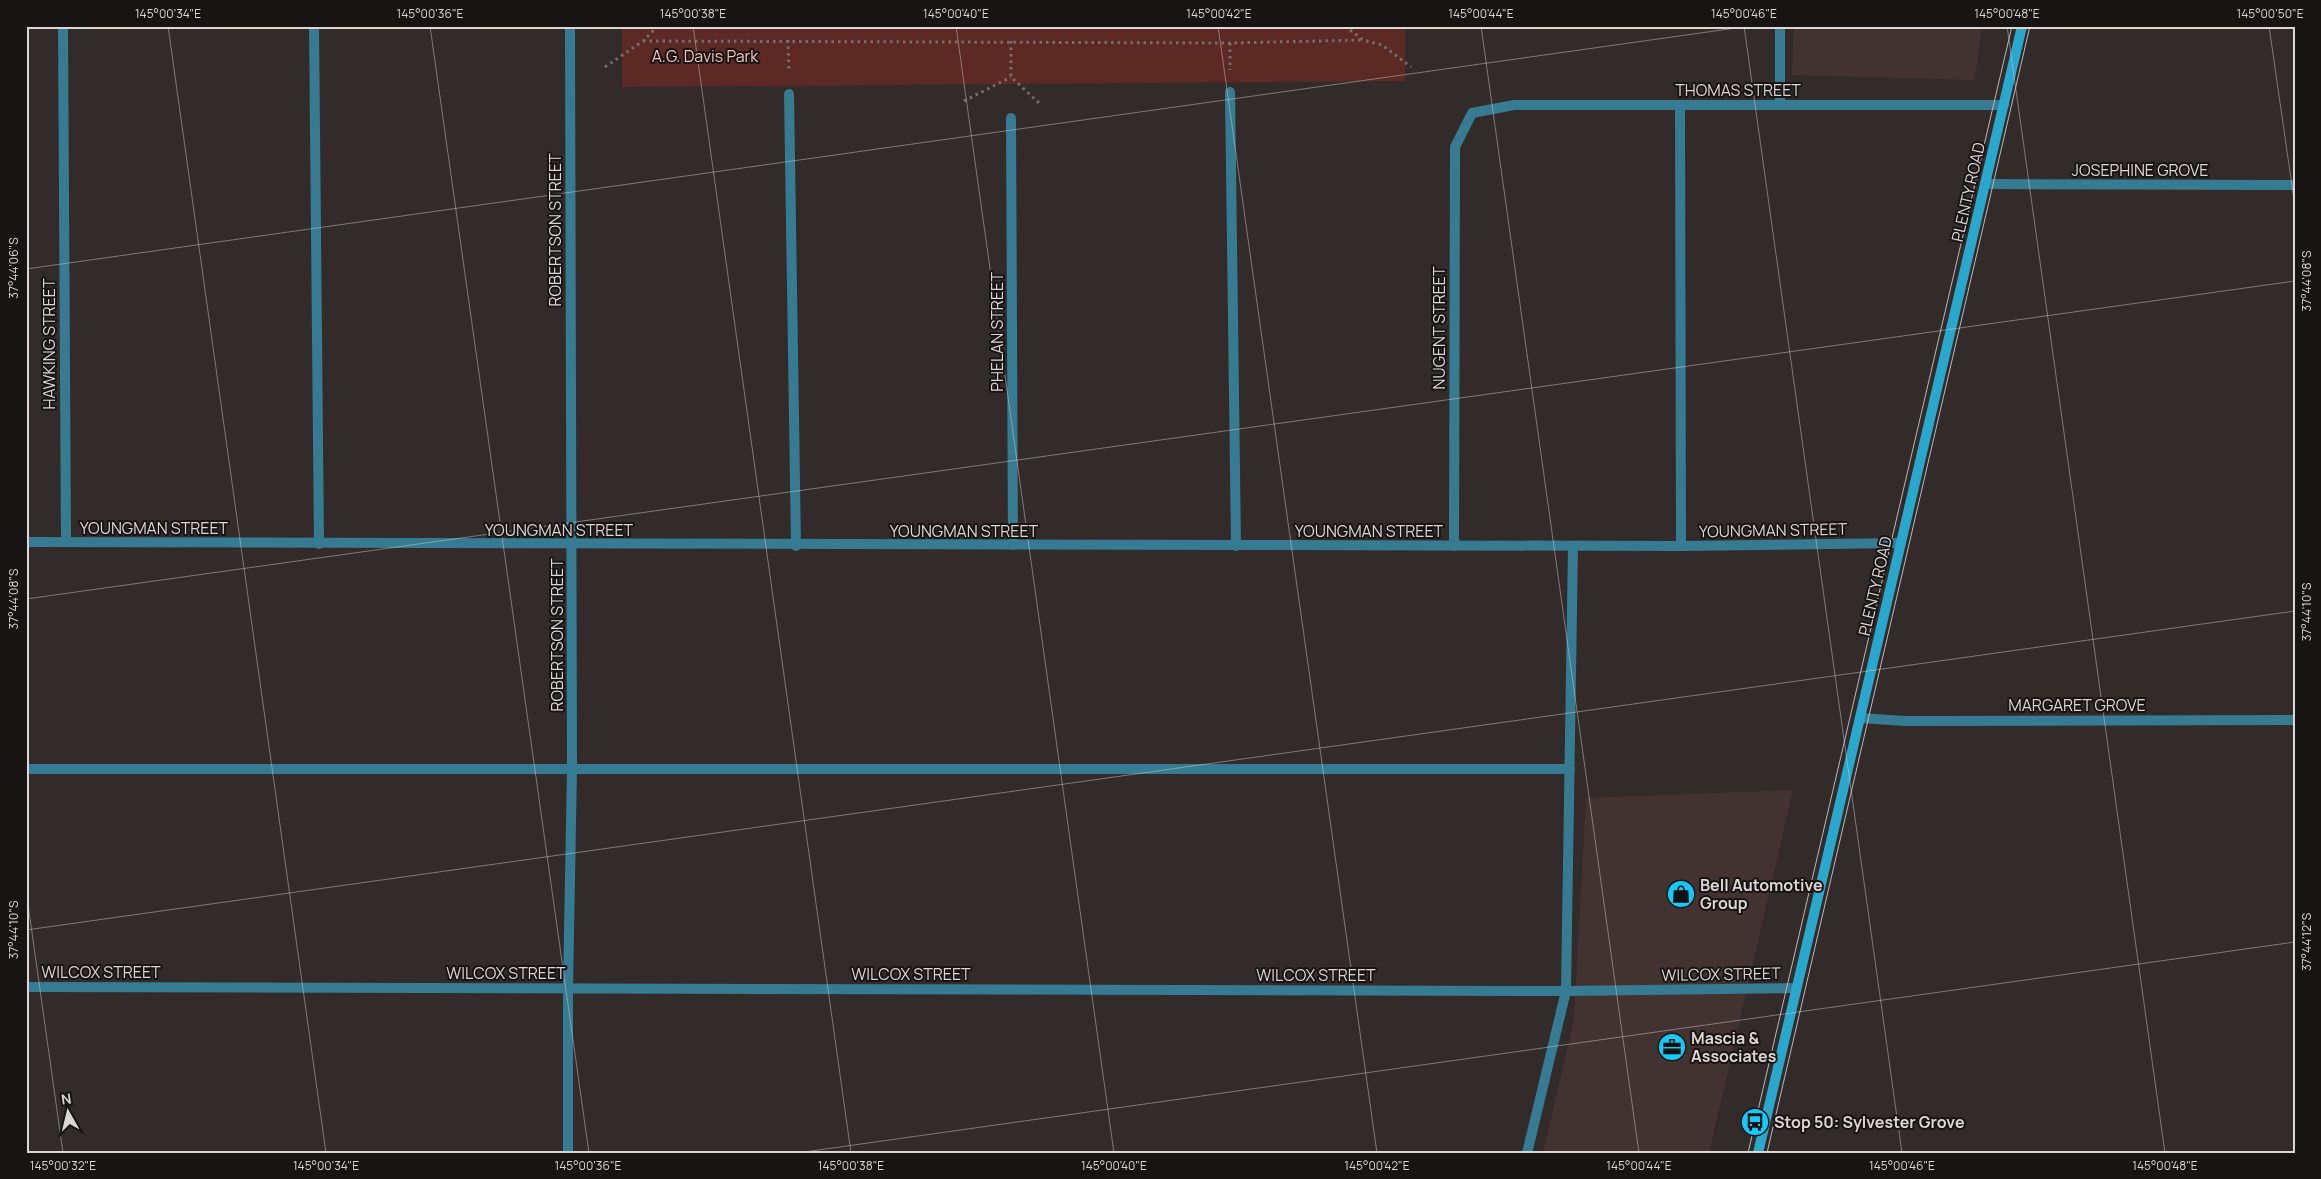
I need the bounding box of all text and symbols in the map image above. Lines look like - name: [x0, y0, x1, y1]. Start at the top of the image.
- text: 145°00'34"E: [135, 5, 201, 22]
- text: 145°00'36"E: [397, 5, 464, 22]
- text: 145°00'38"E: [660, 5, 726, 22]
- text: 145°00'40"E: [923, 5, 989, 22]
- text: 145°00'42"E: [1186, 5, 1252, 22]
- text: 145°00'44"E: [1448, 5, 1514, 22]
- text: 145°00'46"E: [1711, 5, 1777, 22]
- text: 145°00'48"E: [1974, 5, 2040, 22]
- text: 145°00'50"E: [2236, 5, 2304, 22]
- park label: A.G. Davis Park: [652, 45, 759, 67]
- street label: THOMAS STREET: [1675, 79, 1801, 101]
- street label: PLENTY ROAD: [1946, 140, 1990, 244]
- street label: ROBERTSON STREET: [544, 153, 566, 307]
- street label: JOSEPHINE GROVE: [2072, 159, 2208, 181]
- text: 37°44'06"S: [5, 237, 22, 299]
- text: 37°44'08"S: [2298, 251, 2315, 311]
- street label: NUGENT STREET: [1428, 266, 1450, 390]
- street label: PHELAN STREET: [986, 272, 1008, 392]
- street label: HAWKING STREET: [38, 278, 60, 409]
- street label: YOUNGMAN STREET: [80, 517, 229, 539]
- street label: YOUNGMAN STREET: [1699, 518, 1848, 542]
- street label: YOUNGMAN STREET: [485, 519, 634, 541]
- street label: YOUNGMAN STREET: [890, 520, 1039, 542]
- street label: YOUNGMAN STREET: [1295, 520, 1444, 542]
- street label: PLENTY ROAD: [1853, 534, 1897, 638]
- street label: ROBERTSON STREET: [546, 558, 568, 712]
- text: 37°44'08"S: [5, 569, 22, 629]
- text: 37°44'10"S: [2298, 583, 2315, 641]
- street label: MARGARET GROVE: [2008, 694, 2146, 716]
- place label: Bell Automotive Group: [1700, 874, 1823, 914]
- shop icon: Bell Automotive Group: [1666, 879, 1696, 909]
- text: 37°44'10"S: [5, 901, 22, 959]
- text: 37°44'12"S: [2298, 913, 2315, 971]
- street label: WILCOX STREET: [41, 961, 161, 983]
- street label: WILCOX STREET: [446, 962, 566, 984]
- street label: WILCOX STREET: [1661, 962, 1781, 986]
- street label: WILCOX STREET: [851, 963, 971, 985]
- street label: WILCOX STREET: [1256, 964, 1376, 986]
- place label: Mascia & Associates: [1691, 1027, 1777, 1067]
- office icon: Mascia & Associates: [1657, 1032, 1687, 1062]
- north arrow: [42, 1086, 92, 1136]
- text: N: [60, 1089, 72, 1109]
- bus stop icon: Stop 50: Sylvester Grove: [1740, 1107, 1770, 1137]
- place label: Stop 50: Sylvester Grove: [1774, 1111, 1965, 1133]
- text: 145°00'32"E: [30, 1157, 96, 1174]
- text: 145°00'34"E: [293, 1157, 359, 1174]
- text: 145°00'36"E: [555, 1157, 622, 1174]
- text: 145°00'38"E: [818, 1157, 884, 1174]
- text: 145°00'40"E: [1081, 1157, 1147, 1174]
- text: 145°00'42"E: [1344, 1157, 1410, 1174]
- text: 145°00'44"E: [1606, 1157, 1672, 1174]
- text: 145°00'46"E: [1869, 1157, 1935, 1174]
- text: 145°00'48"E: [2132, 1157, 2198, 1174]

